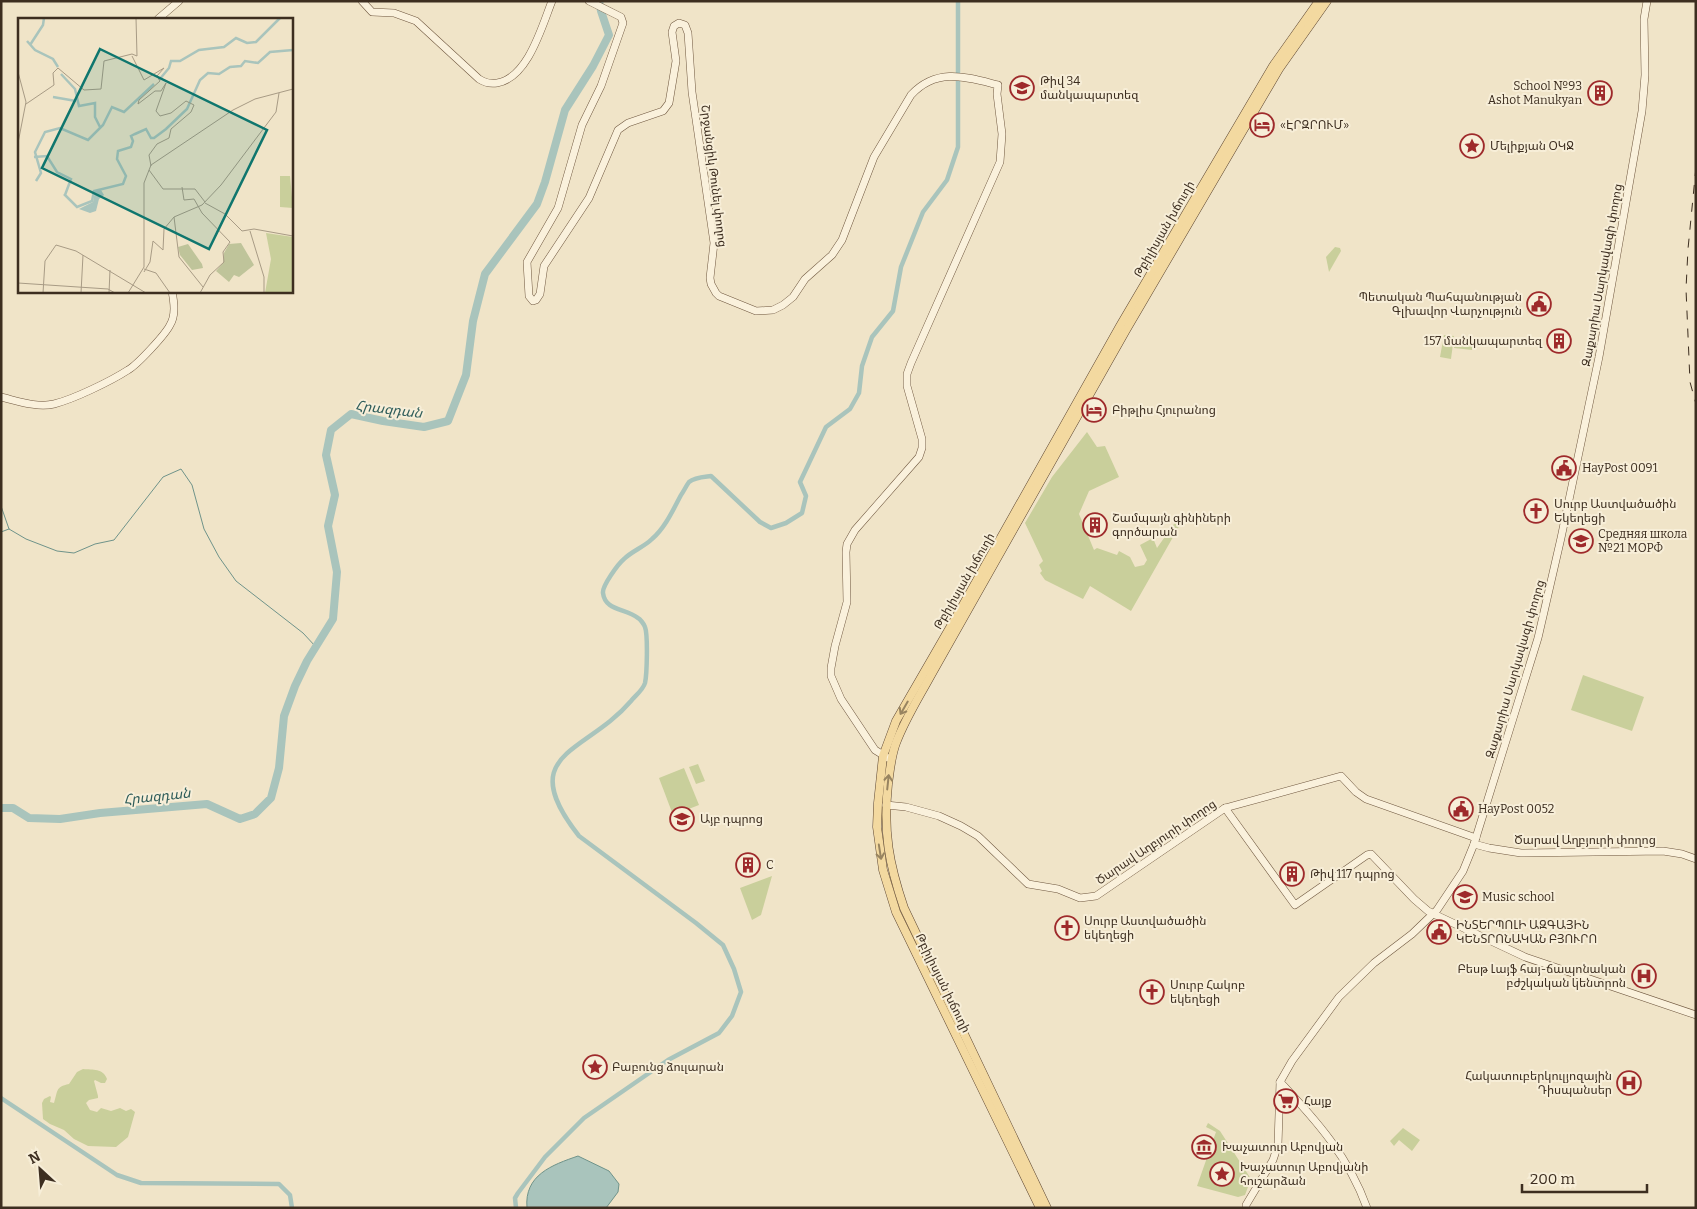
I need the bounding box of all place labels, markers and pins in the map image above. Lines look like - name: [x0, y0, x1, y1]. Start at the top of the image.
- place label: Թիվ 34 մանկապարտեզ: [1040, 74, 1139, 102]
- school or university icon: Թիվ 34 մանկապարտեզ: [1009, 75, 1035, 101]
- place label: School №93 Ashot Manukyan: [1488, 79, 1582, 107]
- building icon: School №93 Ashot Manukyan: [1587, 80, 1613, 106]
- hotel icon: «ԷՐԶՐՈՒՄ»: [1249, 112, 1275, 138]
- place label: «ԷՐԶՐՈՒՄ»: [1280, 118, 1349, 132]
- place icon: Մելիքյան ՕԿՋ: [1459, 133, 1485, 159]
- place label: Մելիքյան ՕԿՋ: [1490, 139, 1574, 153]
- place label: Պետական Պահպանության Գլխավոր Վարչություն: [1358, 290, 1522, 318]
- public building icon: Պետական Պահպանության Գլխավոր Վարչություն: [1526, 291, 1552, 317]
- building icon: 157 մանկապարտեզ: [1546, 328, 1572, 354]
- place label: 157 մանկապարտեզ: [1424, 334, 1543, 348]
- hotel icon: Բիթլիս Հյուրանոց: [1081, 397, 1107, 423]
- place label: Բիթլիս Հյուրանոց: [1112, 403, 1216, 417]
- public building icon: HayPost 0091: [1551, 455, 1577, 481]
- place label: HayPost 0091: [1582, 461, 1658, 475]
- place label: Սուրբ Աստվածածին Եկեղեցի: [1554, 497, 1676, 525]
- church icon: Սուրբ Աստվածածին Եկեղեցի: [1523, 498, 1549, 524]
- place label: Շամպայն գինիների գործարան: [1112, 511, 1231, 539]
- building icon: Շամպայն գինիների գործարան: [1082, 512, 1108, 538]
- place label: Средняя школа №21 МОРФ: [1598, 527, 1688, 555]
- school or university icon: Средняя школа №21 МОРФ: [1568, 528, 1594, 554]
- public building icon: HayPost 0052: [1448, 796, 1474, 822]
- place label: HayPost 0052: [1478, 802, 1554, 816]
- school or university icon: Այբ դպրոց: [669, 806, 695, 832]
- place label: Այբ դպրոց: [700, 812, 763, 826]
- building icon: C: [735, 852, 761, 878]
- place label: C: [766, 858, 774, 872]
- building icon: Թիվ 117 դպրոց: [1279, 861, 1305, 887]
- place label: Թիվ 117 դպրոց: [1310, 867, 1395, 881]
- school or university icon: Music school: [1452, 884, 1478, 910]
- place label: Music school: [1482, 890, 1555, 904]
- place label: Սուրբ Աստվածածին եկեղեցի: [1084, 914, 1206, 942]
- church icon: Սուրբ Աստվածածին եկեղեցի: [1054, 915, 1080, 941]
- place label: ԻՆՏԵՐՊՈԼԻ ԱԶԳԱՅԻՆ ԿԵՆՏՐՈՆԱԿԱՆ ԲՅՈՒՐՈ: [1456, 918, 1597, 946]
- public building icon: ԻՆՏԵՐՊՈԼԻ ԱԶԳԱՅԻՆ ԿԵՆՏՐՈՆԱԿԱՆ ԲՅՈՒՐՈ: [1426, 919, 1452, 945]
- place label: Բեսթ Լայֆ հայ-ճապոնական բժշկական կենտրոն: [1457, 962, 1626, 990]
- hospital icon: Բեսթ Լայֆ հայ-ճապոնական բժշկական կենտրոն: [1631, 963, 1657, 989]
- place label: Սուրբ Հակոբ եկեղեցի: [1170, 978, 1245, 1006]
- church icon: Սուրբ Հակոբ եկեղեցի: [1139, 979, 1165, 1005]
- place icon: Բաբունց ձուլարան: [582, 1054, 608, 1080]
- place label: Բաբունց ձուլարան: [612, 1060, 724, 1074]
- place label: Հակատուբերկուլյոզային Դիսպանսեր: [1465, 1069, 1612, 1097]
- hospital icon: Հակատուբերկուլյոզային Դիսպանսեր: [1616, 1070, 1642, 1096]
- supermarket icon: Հայք: [1273, 1088, 1299, 1114]
- place label: Հայք: [1304, 1094, 1332, 1108]
- museum icon: Խաչատուր Աբովյան: [1191, 1134, 1217, 1160]
- place label: Խաչատուր Աբովյան: [1222, 1140, 1343, 1154]
- place label: Խաչատուր Աբովյանի հուշարձան: [1240, 1160, 1368, 1188]
- place icon: Խաչատուր Աբովյանի հուշարձան: [1209, 1161, 1235, 1187]

